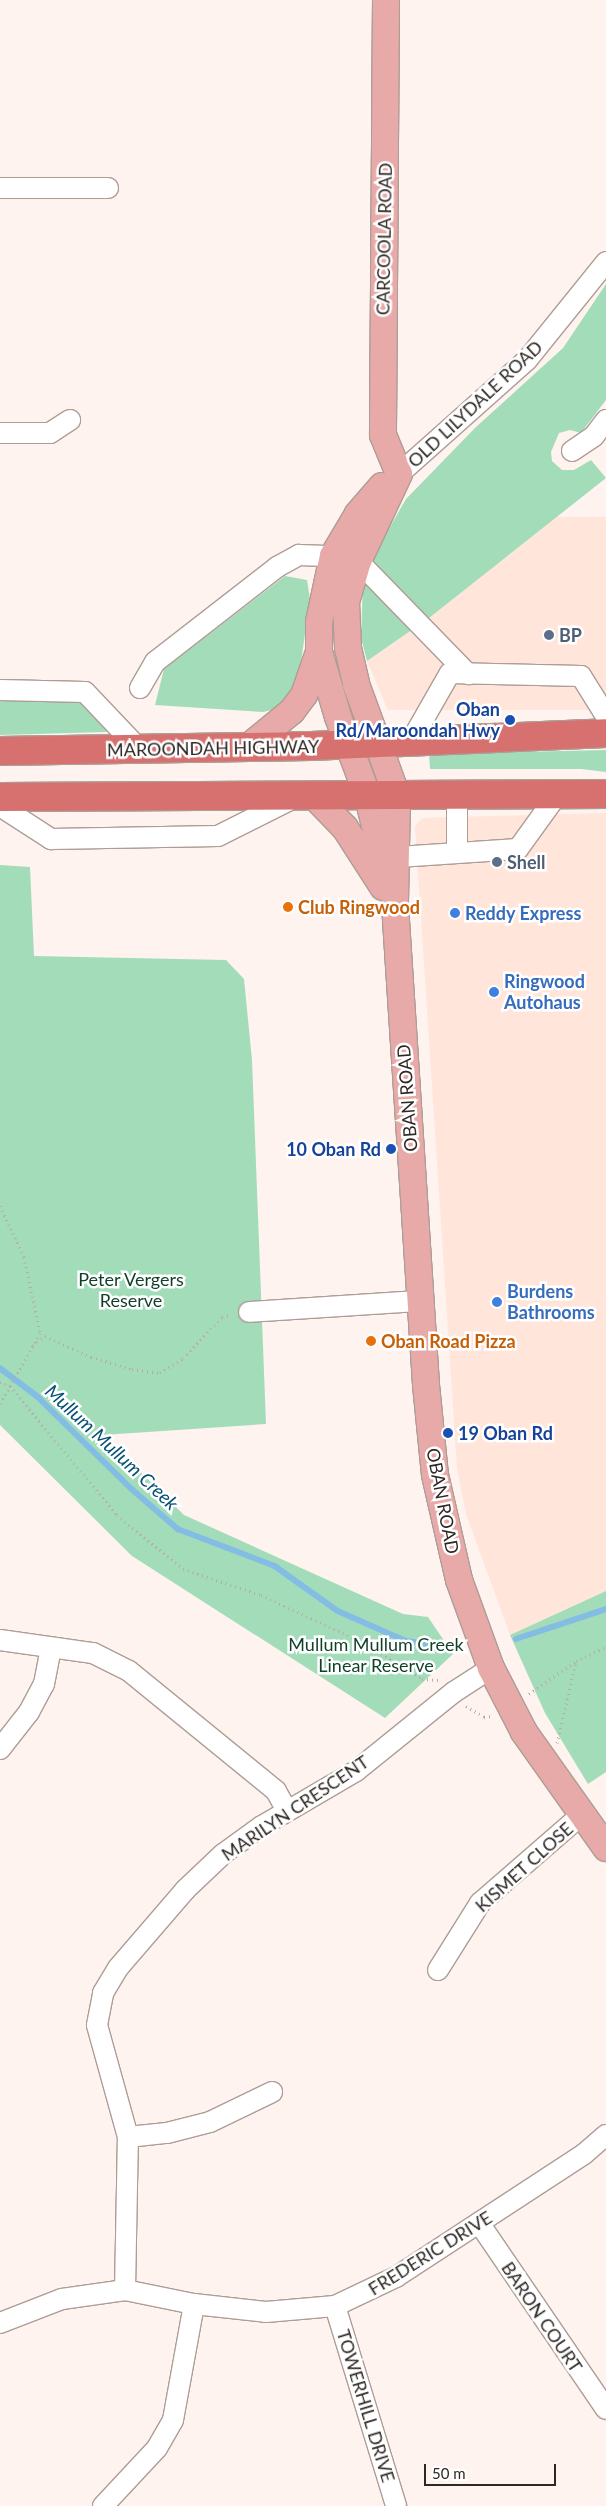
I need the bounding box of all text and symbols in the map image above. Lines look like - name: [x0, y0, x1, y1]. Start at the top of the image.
- street label: CARCOOLA ROAD: [372, 162, 396, 316]
- street label: OLD LILYDALE ROAD: [403, 336, 547, 472]
- place label: BP: [559, 624, 582, 646]
- marker: BP: [543, 629, 555, 641]
- place label: Oban Rd/Maroondah Hwy: [336, 699, 500, 742]
- marker: Oban Rd/Maroondah Hwy: [504, 714, 516, 726]
- street label: MAROONDAH HIGHWAY: [107, 735, 319, 761]
- place label: Shell: [507, 851, 545, 873]
- marker: Shell: [491, 856, 503, 868]
- place label: Club Ringwood: [298, 896, 420, 918]
- marker: Club Ringwood: [282, 901, 294, 913]
- place label: Reddy Express: [465, 902, 582, 924]
- marker: Reddy Express: [449, 907, 461, 919]
- place label: Ringwood Autohaus: [504, 971, 585, 1014]
- marker: Ringwood Autohaus: [488, 986, 500, 998]
- street label: OBAN ROAD: [392, 1044, 422, 1152]
- place label: 10 Oban Rd: [286, 1138, 381, 1160]
- marker: 10 Oban Rd: [385, 1143, 397, 1155]
- park label: Peter Vergers Reserve: [78, 1269, 184, 1312]
- place label: Burdens Bathrooms: [507, 1281, 595, 1324]
- marker: Burdens Bathrooms: [491, 1296, 503, 1308]
- place label: Oban Road Pizza: [381, 1330, 516, 1352]
- marker: Oban Road Pizza: [365, 1335, 377, 1347]
- water label: Mullum Mullum Creek: [41, 1379, 183, 1515]
- place label: 19 Oban Rd: [458, 1422, 553, 1444]
- marker: 19 Oban Rd: [442, 1427, 454, 1439]
- street label: OBAN ROAD: [422, 1446, 464, 1556]
- park label: Mullum Mullum Creek Linear Reserve: [288, 1634, 464, 1676]
- street label: MARILYN CRESCENT: [217, 1751, 373, 1865]
- street label: KISMET CLOSE: [471, 1817, 577, 1917]
- street label: FREDERIC DRIVE: [364, 2206, 496, 2300]
- street label: BARON COURT: [497, 2258, 587, 2376]
- street label: TOWERHILL DRIVE: [332, 2327, 400, 2485]
- scale bar: [426, 2454, 558, 2486]
- text: 50 m: [432, 2464, 466, 2482]

